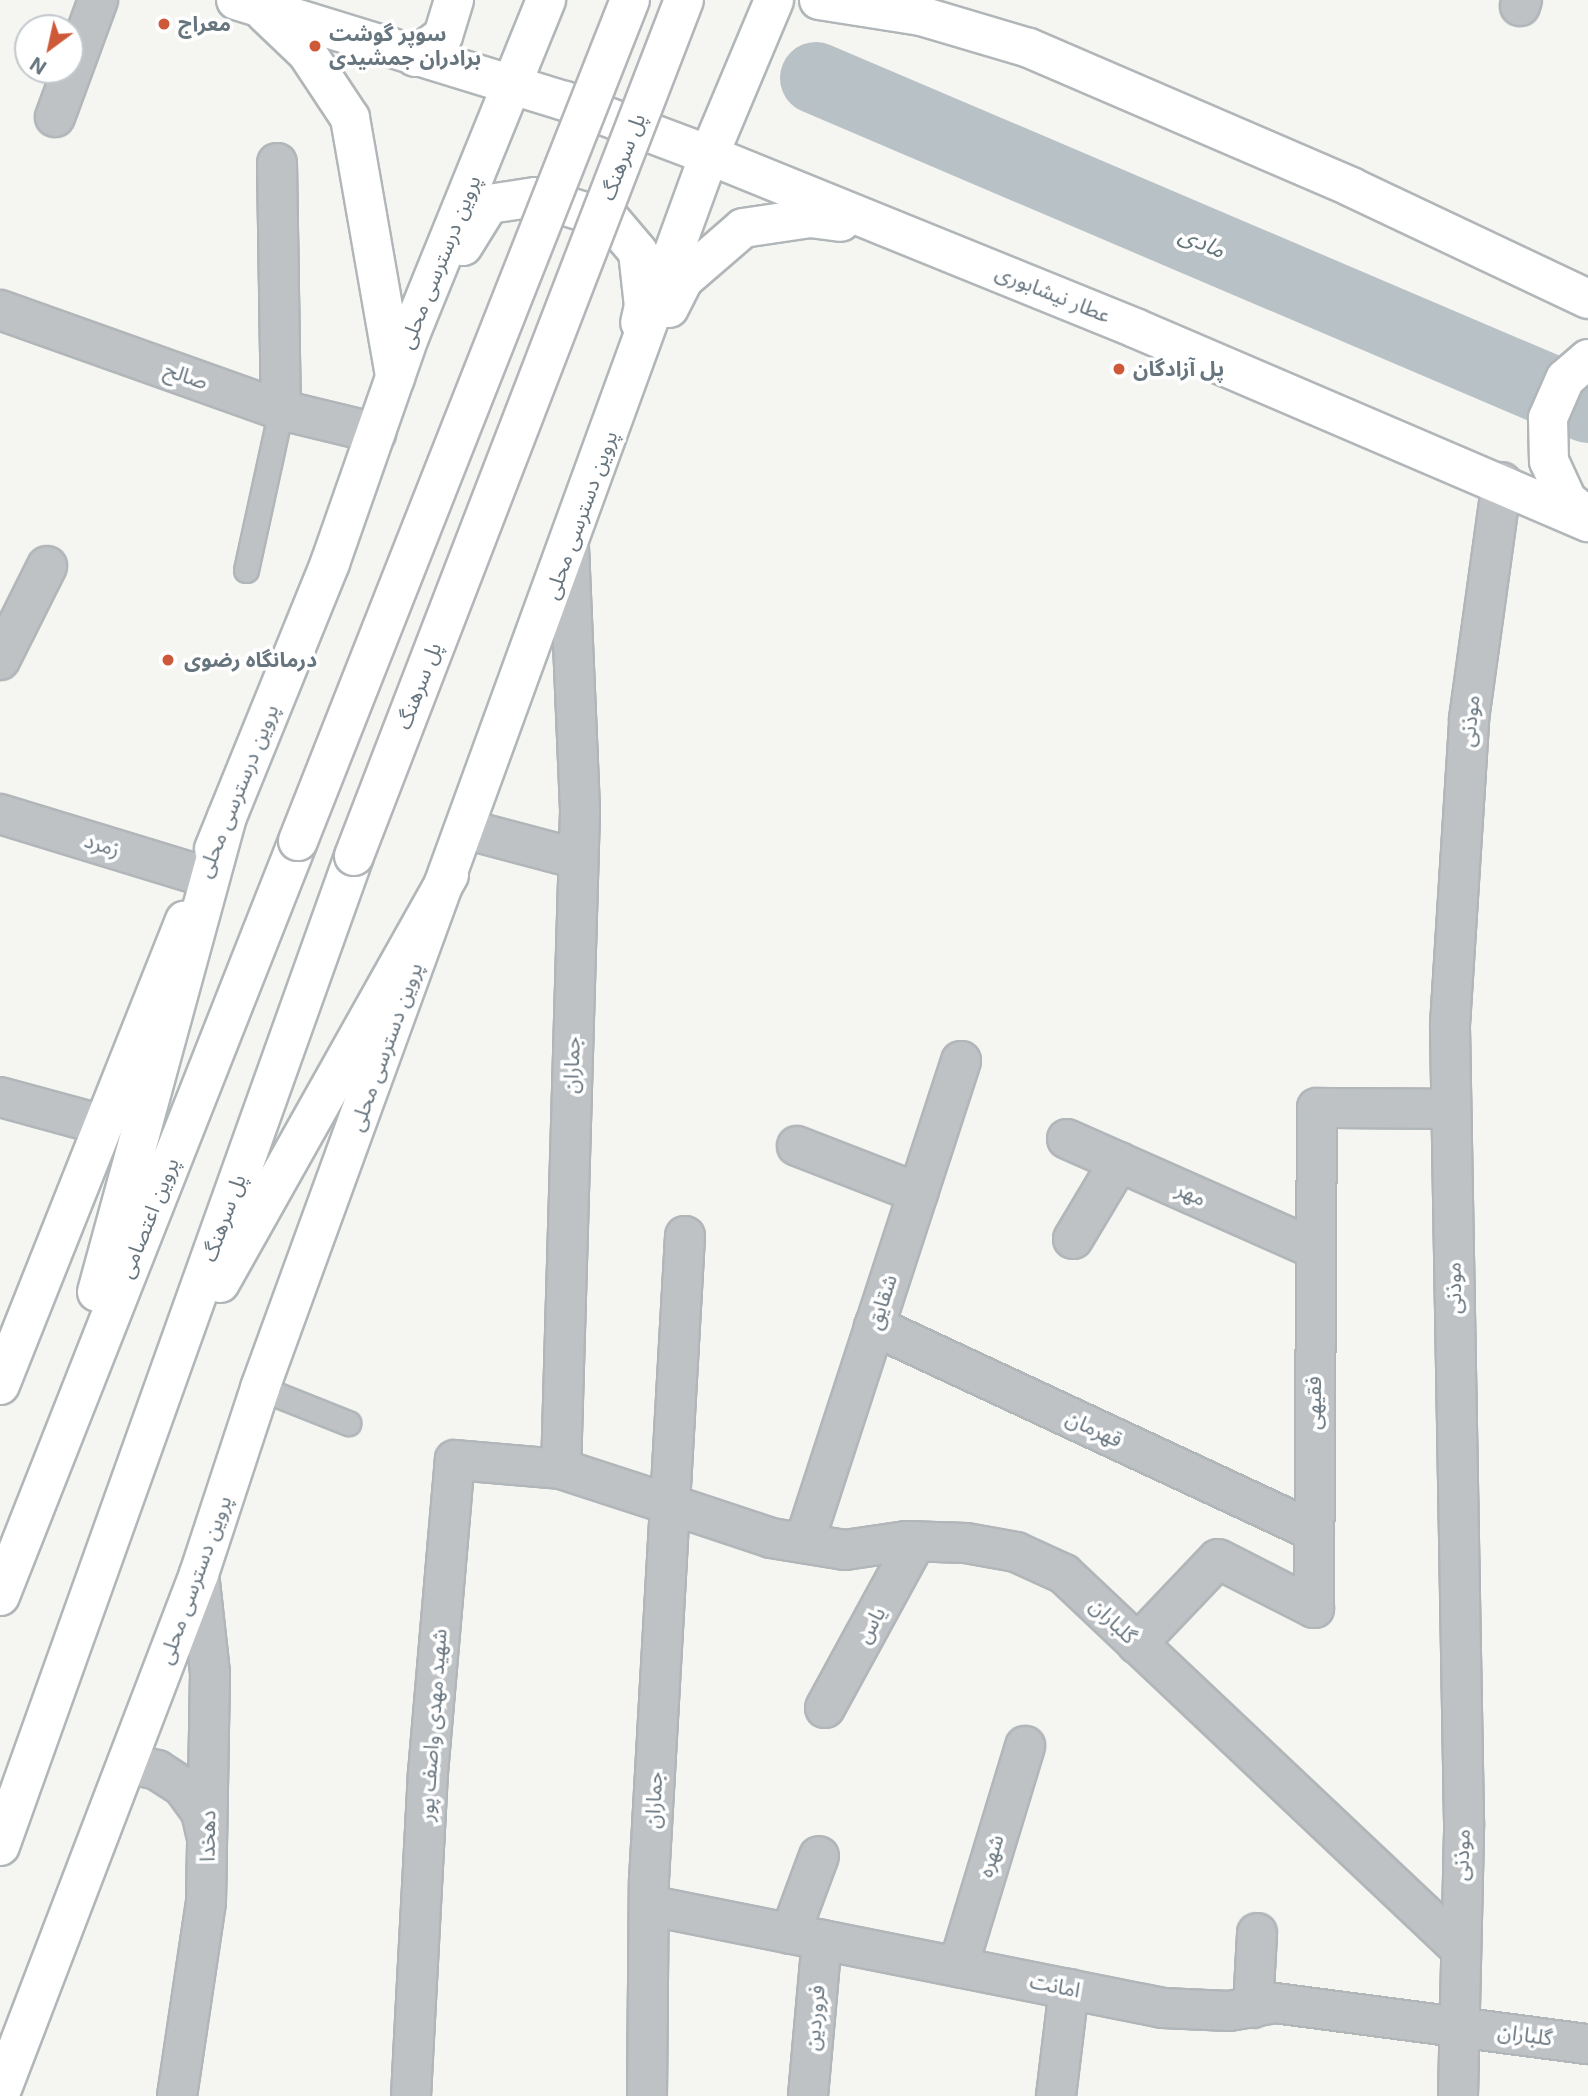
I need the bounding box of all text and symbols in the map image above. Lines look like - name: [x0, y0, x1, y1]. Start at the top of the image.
- place label: معراج: [178, 11, 231, 37]
- north arrow: [14, 14, 84, 84]
- marker: معراج: [156, 16, 172, 32]
- place label: سوپر گوشت برادران جمشیدی: [329, 21, 481, 71]
- marker: سوپر گوشت برادران جمشیدی: [307, 38, 323, 54]
- text: N: [26, 52, 51, 79]
- street label: پل سرهنگ: [595, 110, 651, 204]
- street label: پروین درسترسی محلی: [394, 172, 486, 352]
- water label: مادی: [1175, 220, 1229, 264]
- street label: عطار نیشابوری: [992, 259, 1114, 329]
- place label: پل آزادگان: [1133, 356, 1224, 382]
- street label: صالح: [161, 357, 211, 395]
- marker: پل آزادگان: [1111, 361, 1127, 377]
- street label: پروین دسترسی محلی: [539, 427, 623, 603]
- street label: پل سرهنگ: [391, 639, 447, 733]
- place label: درمانگاه رضوی: [184, 647, 317, 673]
- marker: درمانگاه رضوی: [158, 650, 178, 670]
- street label: موذنی: [1455, 694, 1485, 748]
- street label: پروین درسترسی محلی: [192, 701, 284, 881]
- street label: زمرد: [81, 828, 123, 862]
- street label: پروین دسترسی محلی: [344, 959, 428, 1135]
- street label: جماران: [558, 1036, 586, 1094]
- street label: پروین اعتصامی: [113, 1154, 185, 1282]
- street label: پل سرهنگ: [197, 1171, 251, 1265]
- street label: مهر: [1172, 1176, 1210, 1212]
- street label: موذنی: [1441, 1262, 1467, 1314]
- street label: شقایق: [861, 1271, 903, 1333]
- street label: فقیهی: [1301, 1376, 1327, 1430]
- street label: قهرمان: [1062, 1405, 1126, 1453]
- street label: پروین دسترسی محلی: [153, 1492, 237, 1668]
- street label: گلباران: [1085, 1593, 1141, 1649]
- street label: یاس: [851, 1602, 891, 1648]
- street label: شهید مهدی واصف پور: [414, 1628, 452, 1822]
- street label: جماران: [640, 1771, 668, 1829]
- street label: دهخدا: [195, 1810, 221, 1862]
- street label: موذنی: [1448, 1829, 1476, 1881]
- street label: شهره: [973, 1832, 1009, 1880]
- street label: امانت: [1028, 1969, 1082, 2003]
- street label: فروردین: [800, 1984, 830, 2052]
- street label: گلباران: [1496, 2019, 1554, 2051]

